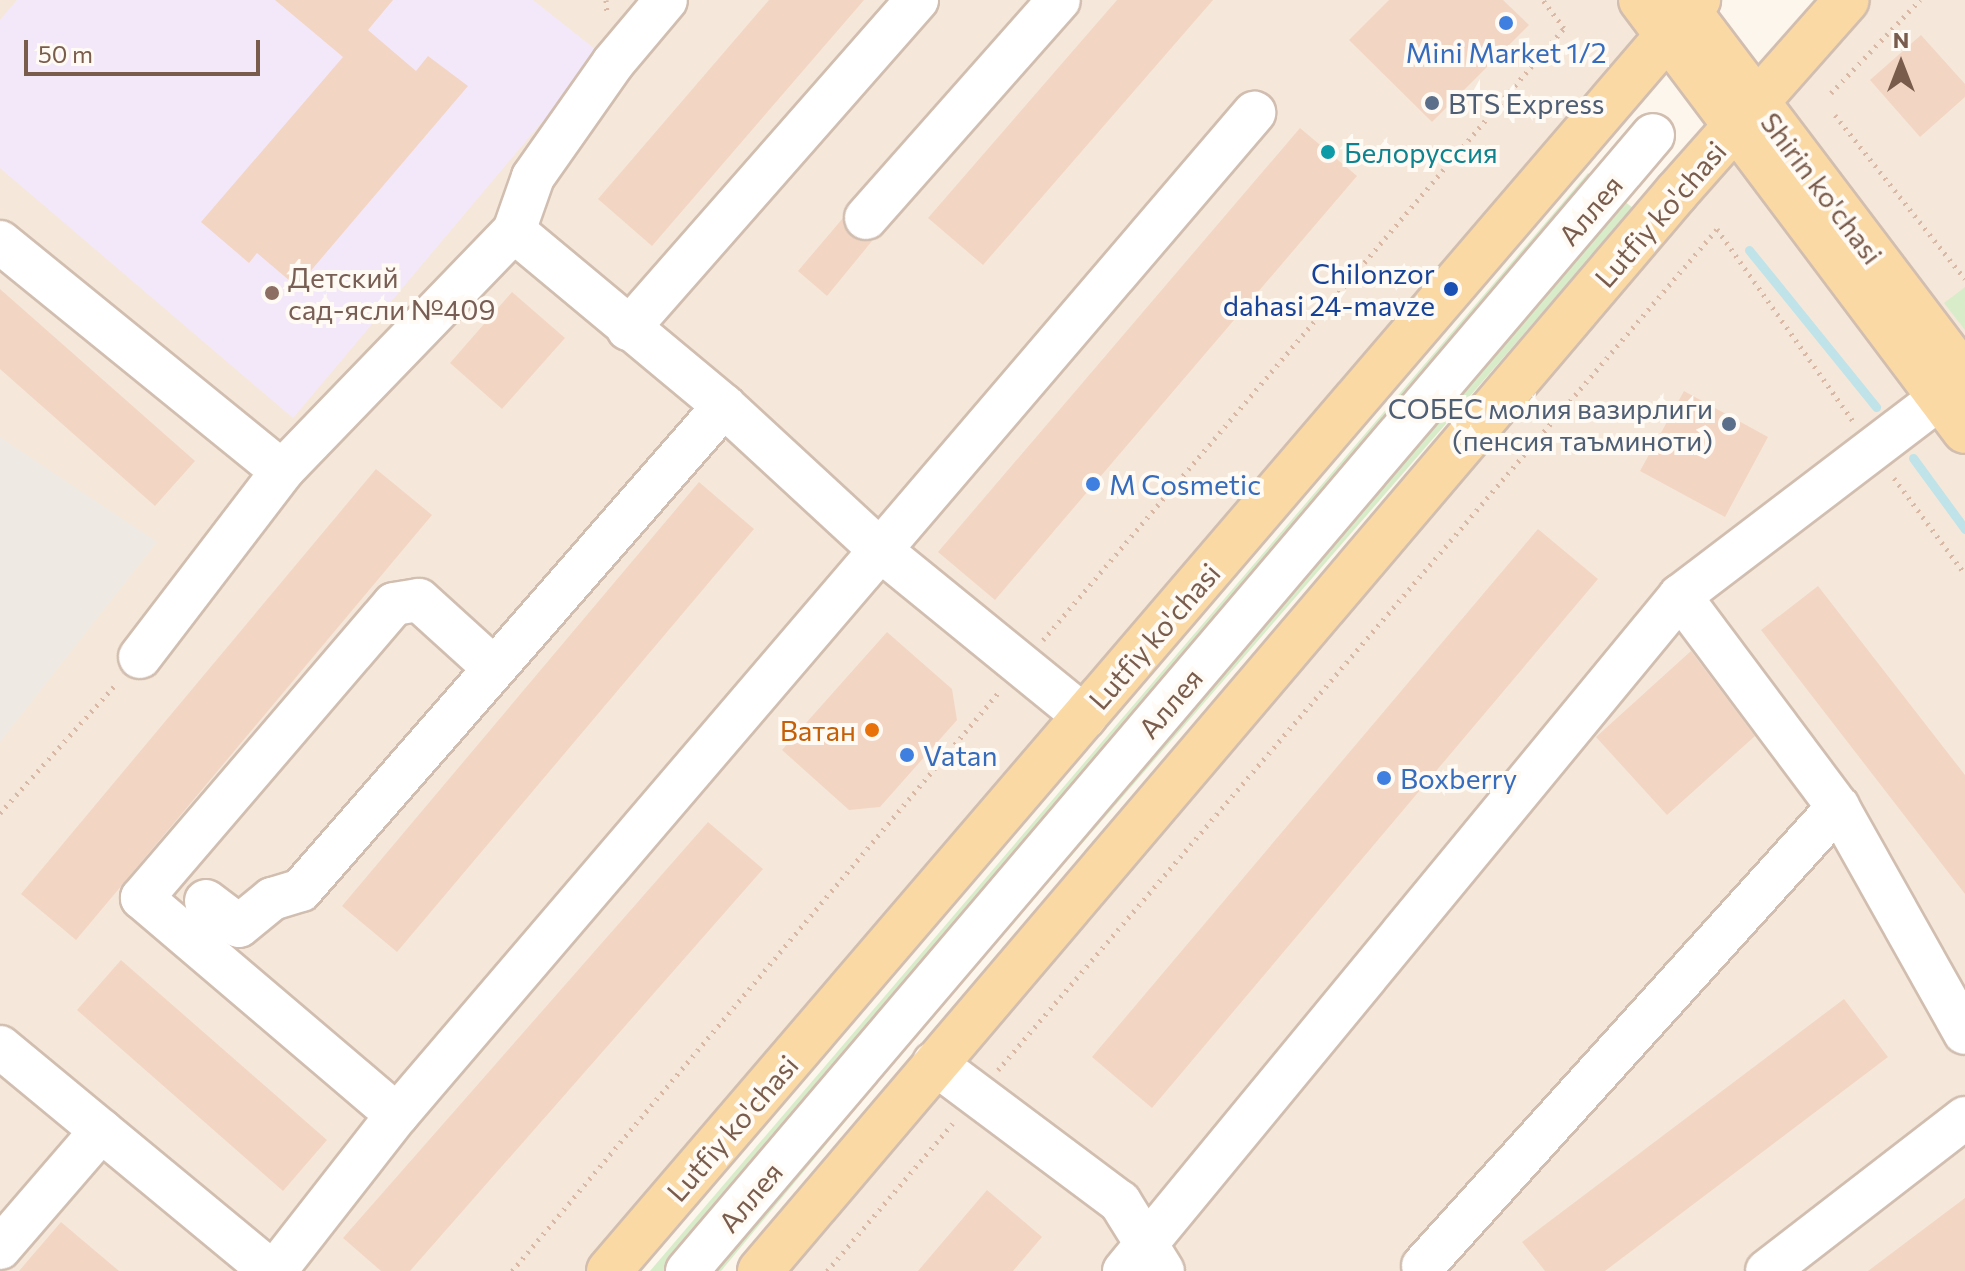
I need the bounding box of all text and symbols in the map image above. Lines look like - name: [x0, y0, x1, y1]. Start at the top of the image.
- marker: Mini Market 1/2: [1497, 14, 1515, 32]
- scale bar: [28, 24, 264, 74]
- north arrow: [1861, 24, 1941, 104]
- text: N: [1893, 26, 1909, 53]
- place label: Mini Market 1/2: [1406, 35, 1606, 69]
- text: 50 m: [38, 39, 93, 68]
- place label: BTS Express: [1448, 86, 1605, 120]
- marker: BTS Express: [1423, 94, 1441, 112]
- street label: Shirin ko'chasi: [1754, 106, 1890, 270]
- street label: Lutfiy ko'chasi: [1587, 134, 1733, 294]
- place label: Белоруссия: [1344, 135, 1498, 169]
- marker: Белоруссия: [1319, 143, 1337, 161]
- street label: Аллея: [1551, 168, 1629, 252]
- place label: Chilonzor dahasi 24-mavze: [1223, 256, 1435, 322]
- place label: Детский сад-ясли №409: [288, 260, 496, 326]
- marker: Chilonzor dahasi 24-mavze: [1442, 280, 1460, 298]
- marker: Детский сад-ясли №409: [263, 284, 281, 302]
- place label: СОБЕС молия вазирлиги (пенсия таъминоти): [1388, 391, 1713, 457]
- marker: СОБЕС молия вазирлиги (пенсия таъминоти): [1720, 415, 1738, 433]
- place label: M Cosmetic: [1109, 467, 1261, 501]
- marker: M Cosmetic: [1084, 475, 1102, 493]
- street label: Lutfiy ko'chasi: [1081, 556, 1227, 716]
- street label: Аллея: [1131, 661, 1209, 745]
- place label: Ватан: [780, 713, 856, 747]
- marker: Ватан: [863, 721, 881, 739]
- place label: Vatan: [923, 738, 998, 772]
- marker: Vatan: [898, 746, 916, 764]
- place label: Boxberry: [1400, 761, 1517, 795]
- marker: Boxberry: [1375, 769, 1393, 787]
- street label: Lutfiy ko'chasi: [659, 1048, 805, 1208]
- street label: Аллея: [711, 1155, 789, 1239]

